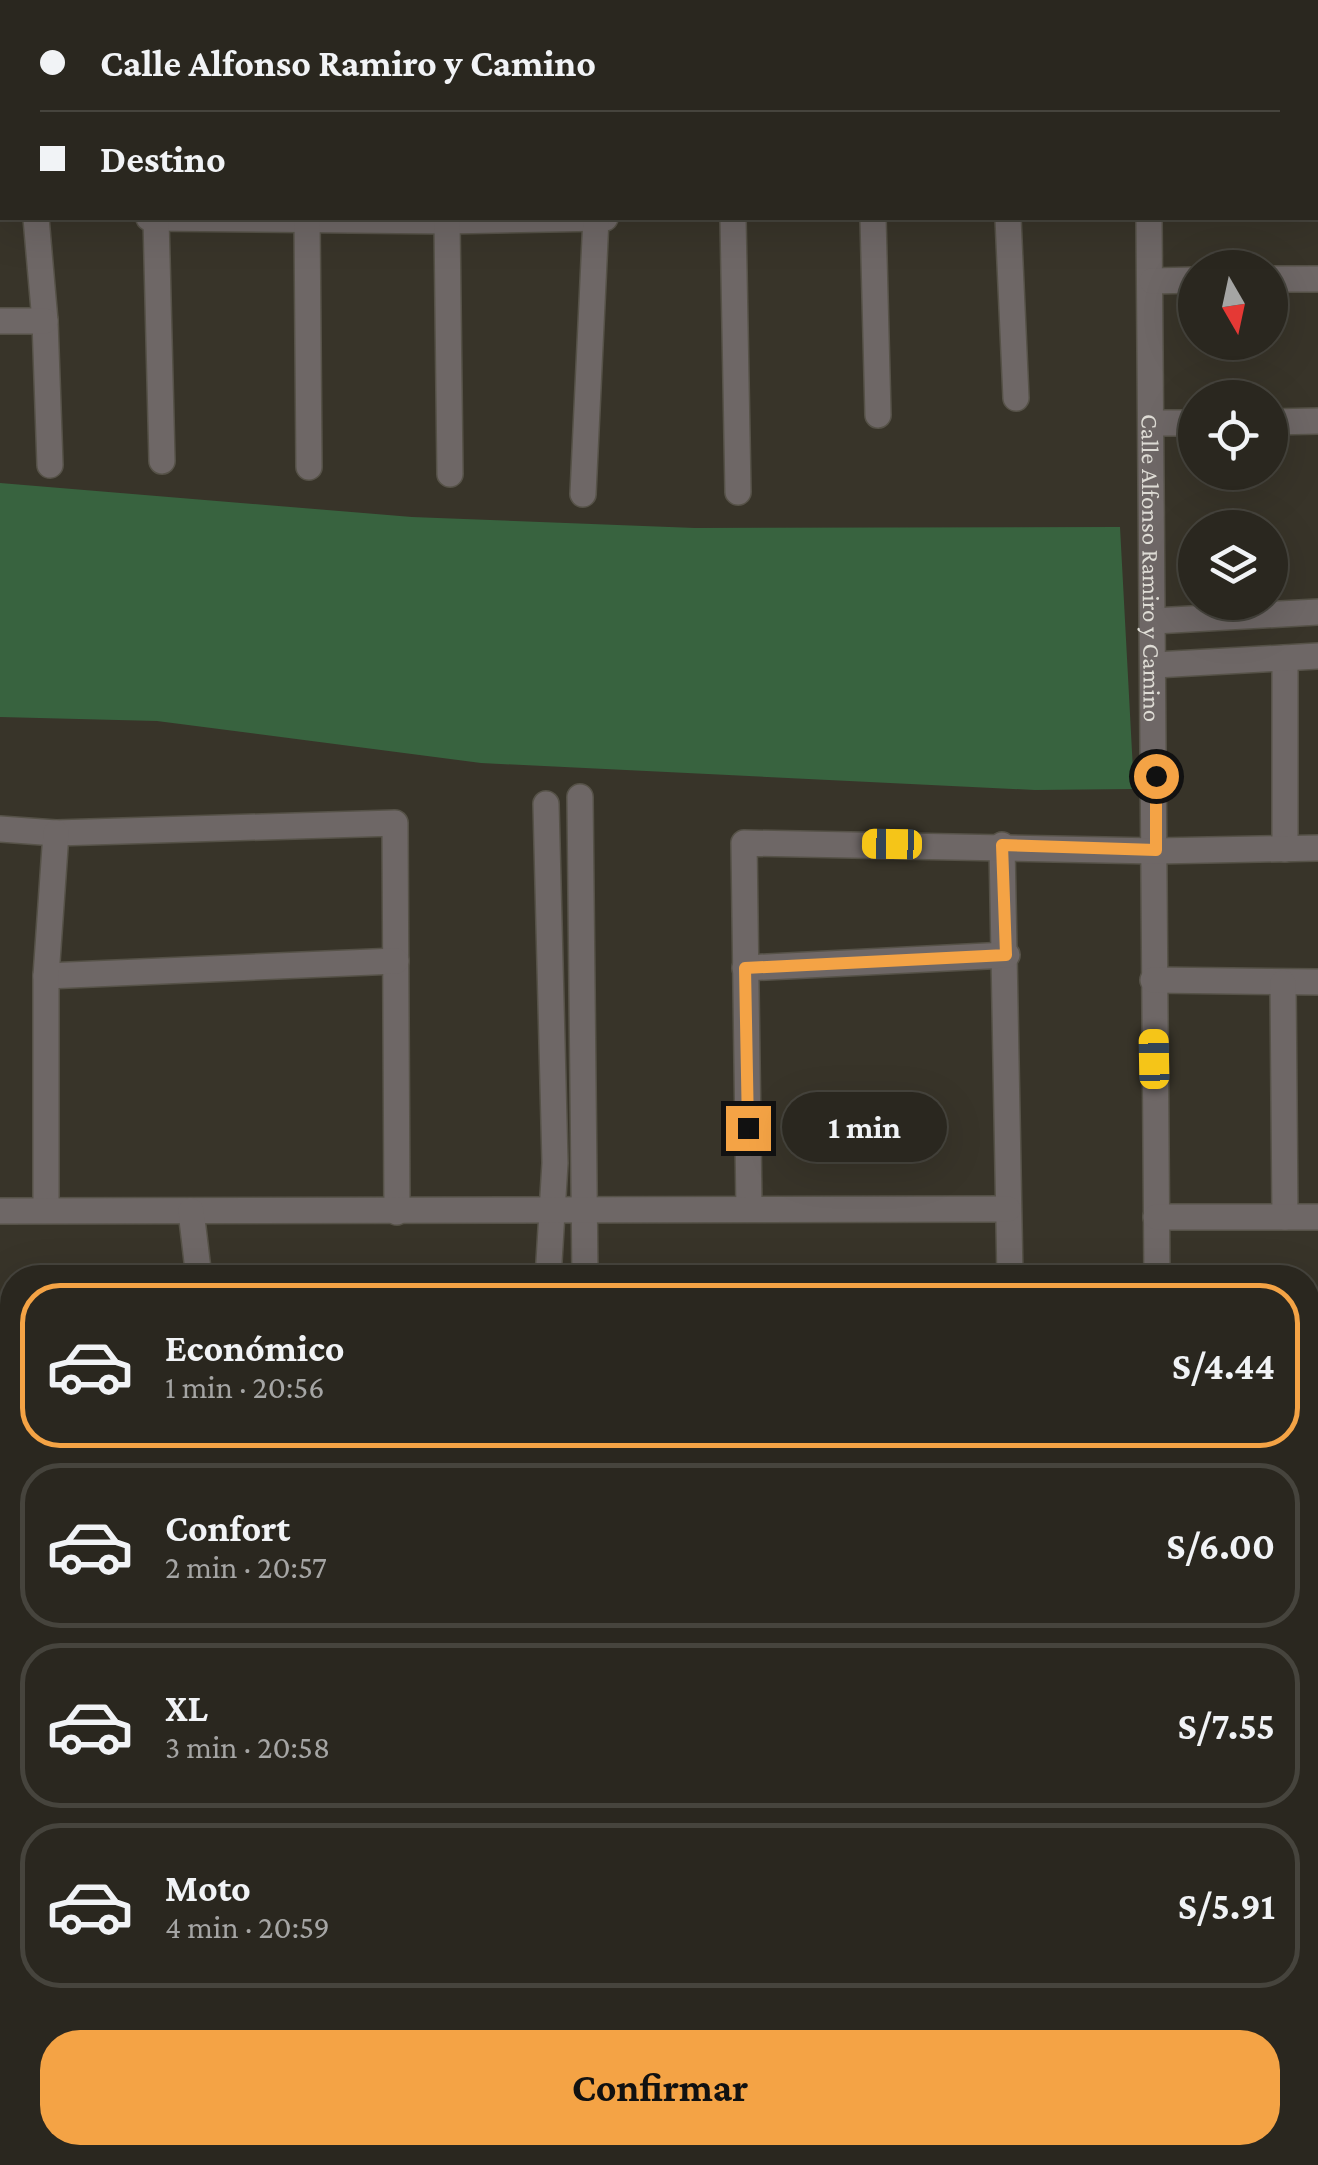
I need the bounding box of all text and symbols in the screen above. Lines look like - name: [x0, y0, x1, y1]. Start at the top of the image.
- text: Calle Alfonso Ramiro y Camino: [100, 42, 596, 84]
- text: Destino: [100, 138, 226, 180]
- north arrow: [1178, 250, 1288, 360]
- map controls: [1178, 250, 1288, 620]
- button: locate: [1178, 380, 1288, 490]
- street label: Calle Alfonso Ramiro y Camino: [1137, 414, 1166, 722]
- button: layers: [1178, 510, 1288, 620]
- route start: [1134, 754, 1179, 799]
- car: [862, 828, 922, 860]
- car: [1138, 1029, 1170, 1089]
- callout: 1 min: [783, 1093, 948, 1163]
- route end: [726, 1106, 771, 1151]
- text: 1 min: [828, 1109, 901, 1145]
- icon: car: [45, 1321, 135, 1411]
- text: Económico: [165, 1327, 345, 1369]
- text: S/4.44: [1172, 1345, 1275, 1387]
- text: 1 min · 20:56: [165, 1369, 325, 1405]
- icon: car: [45, 1501, 135, 1591]
- text: Confort: [165, 1507, 290, 1549]
- text: S/6.00: [1166, 1525, 1275, 1567]
- text: 2 min · 20:57: [165, 1549, 327, 1585]
- icon: car: [45, 1681, 135, 1771]
- text: XL: [165, 1687, 208, 1729]
- text: S/7.55: [1177, 1705, 1275, 1747]
- text: 3 min · 20:58: [165, 1729, 330, 1765]
- icon: car: [45, 1861, 135, 1951]
- text: Moto: [165, 1867, 251, 1909]
- text: S/5.91: [1178, 1885, 1275, 1927]
- text: 4 min · 20:59: [165, 1909, 330, 1945]
- button: Confirmar: [40, 2030, 1280, 2145]

